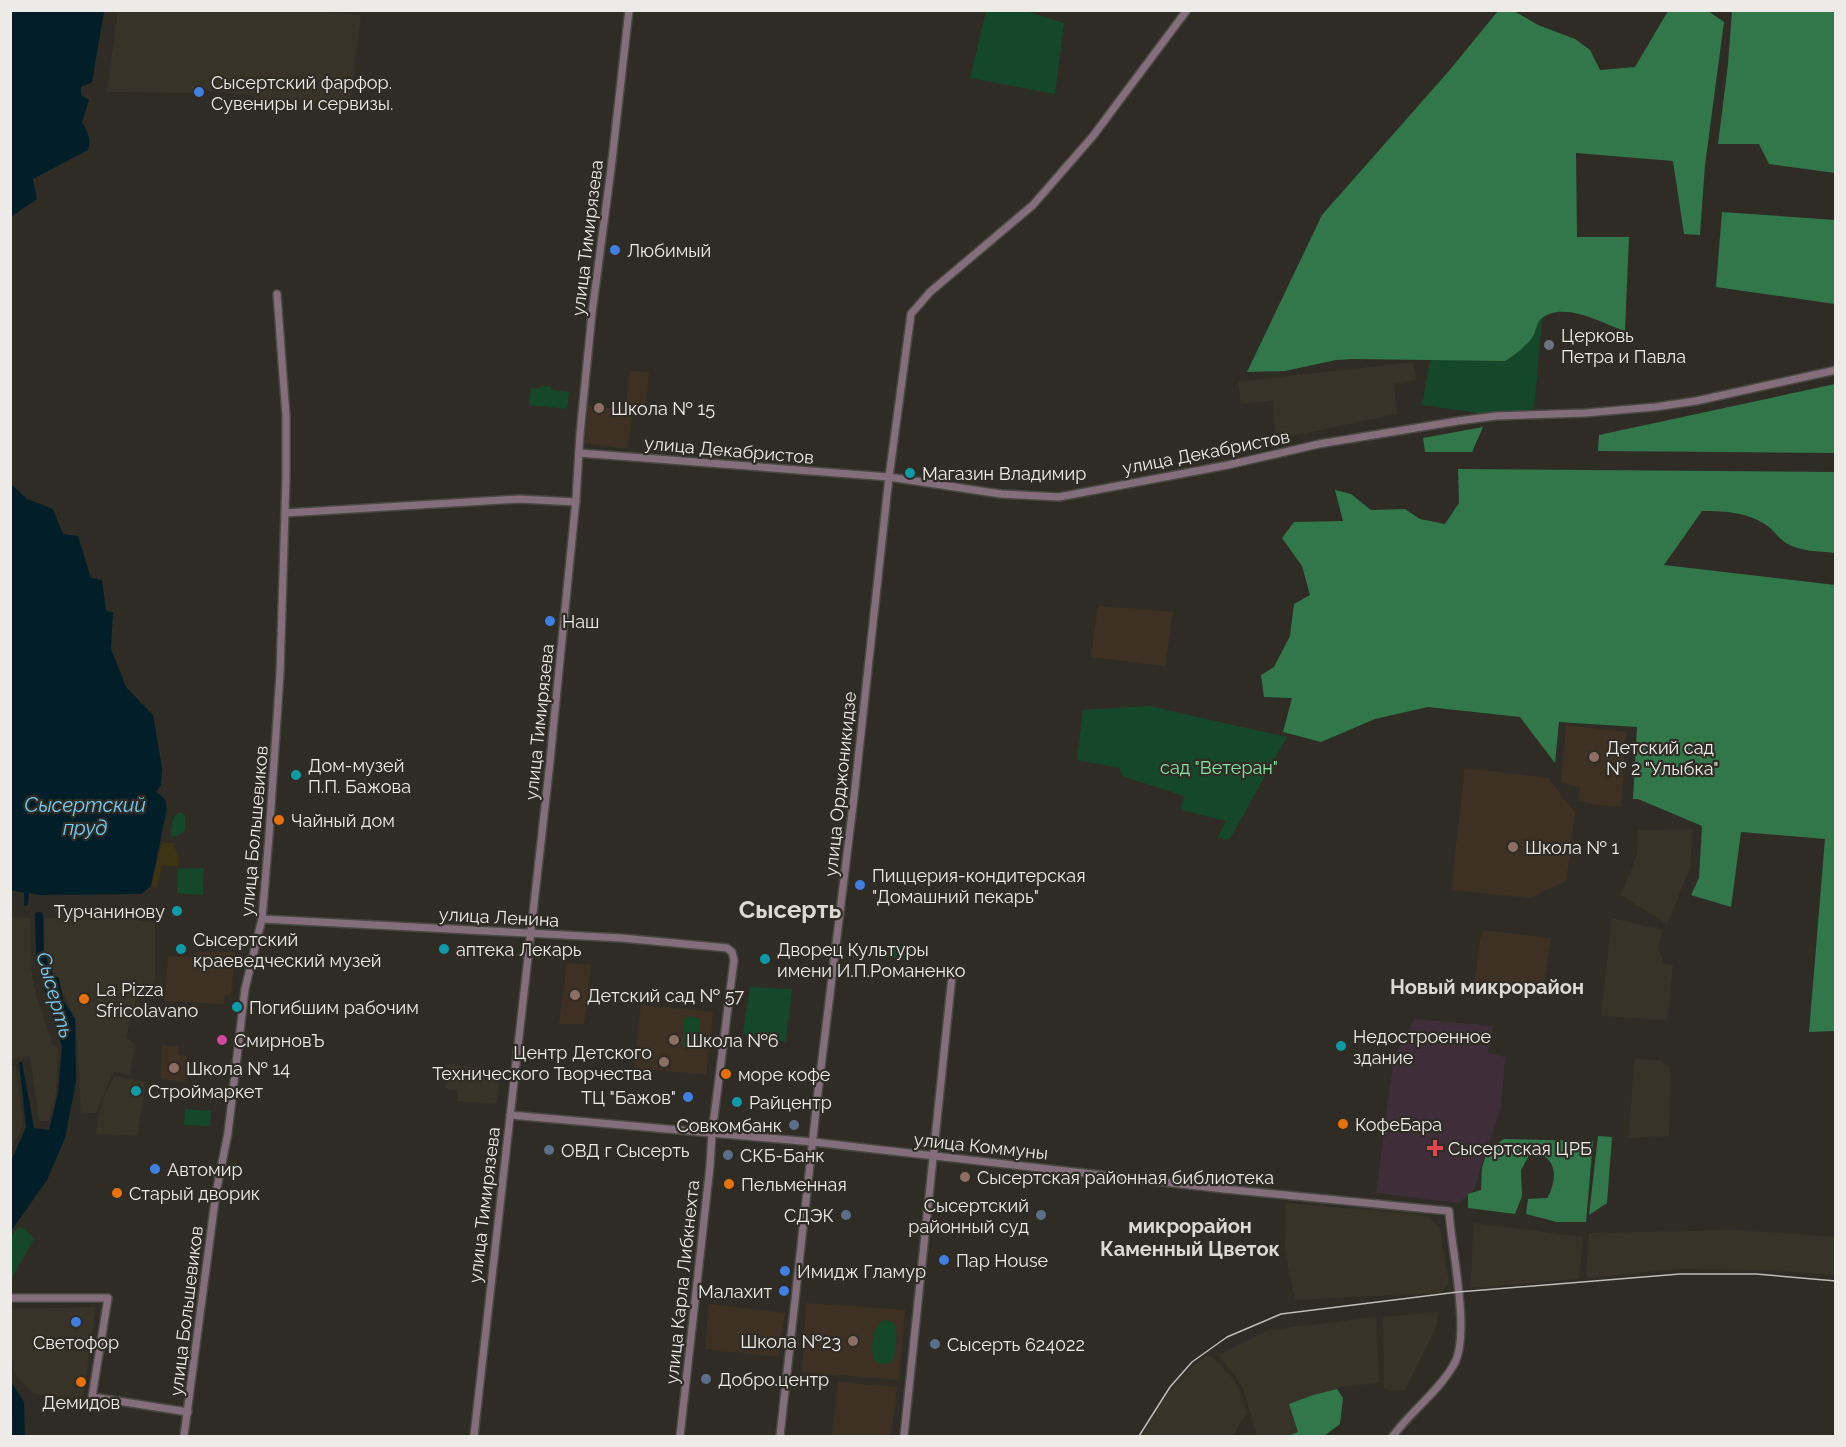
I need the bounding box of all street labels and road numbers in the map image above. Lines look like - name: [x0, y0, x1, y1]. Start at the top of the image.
- street label: улица Тимирязева: [567, 159, 607, 317]
- street label: улица Декабристов: [1120, 425, 1292, 479]
- street label: улица Декабристов: [643, 432, 815, 468]
- street label: улица Тимирязева: [520, 643, 558, 801]
- street label: улица Орджоникидзе: [820, 690, 860, 878]
- street label: улица Большевиков: [236, 745, 272, 917]
- street label: улица Ленина: [438, 903, 560, 931]
- street label: улица Тимирязева: [464, 1126, 504, 1284]
- street label: улица Коммуны: [913, 1129, 1049, 1163]
- street label: улица Карла Либкнехта: [661, 1179, 703, 1385]
- street label: улица Большевиков: [165, 1225, 207, 1397]

